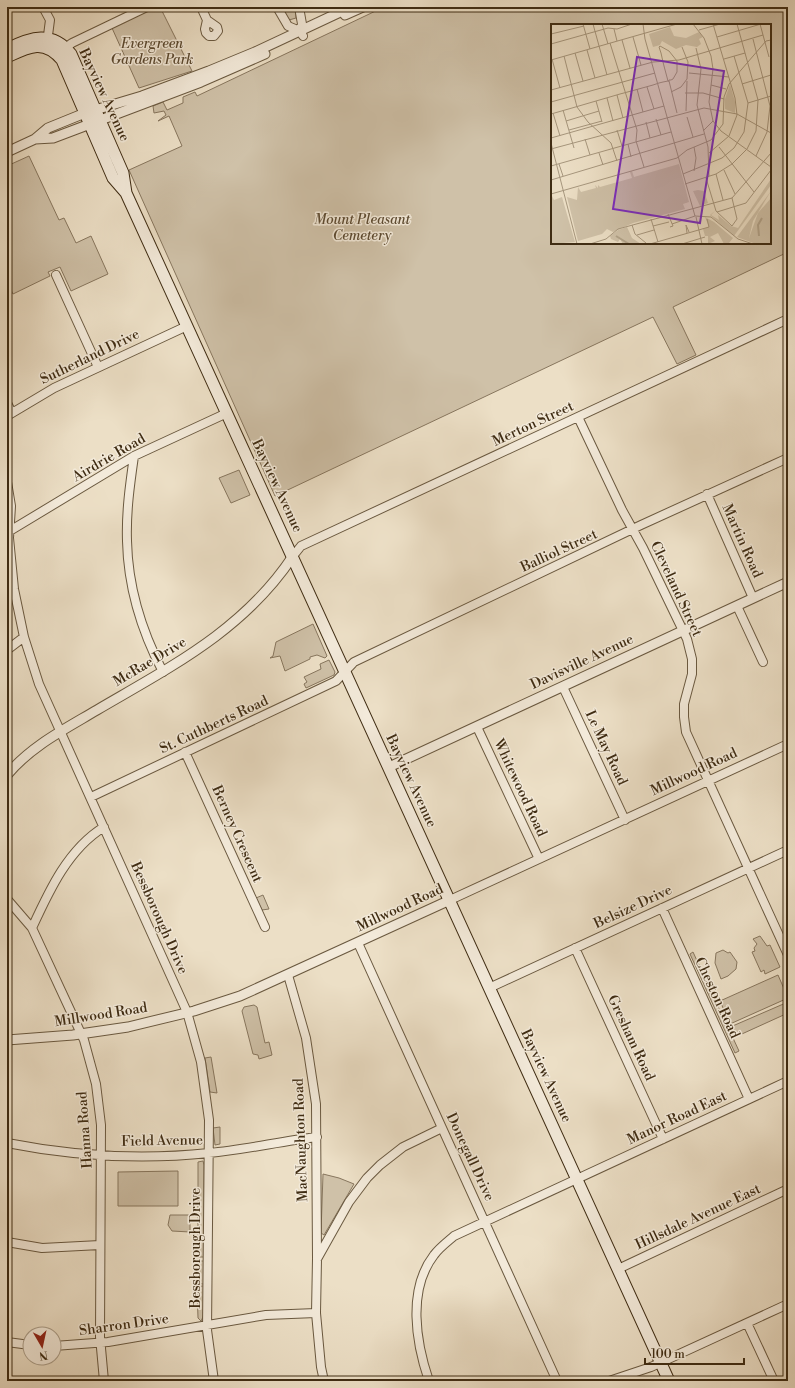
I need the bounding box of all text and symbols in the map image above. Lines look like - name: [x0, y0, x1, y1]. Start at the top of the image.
- inset map: [551, 24, 771, 244]
- park label: Evergreen Gardens Park: [111, 35, 193, 69]
- street label: Bayview Avenue: [74, 45, 133, 145]
- park label: Mount Pleasant Cemetery: [314, 211, 411, 245]
- street label: Sutherland Drive: [37, 325, 143, 389]
- street label: Merton Street: [489, 397, 577, 451]
- street label: Airdrie Road: [68, 430, 149, 487]
- street label: Bayview Avenue: [247, 436, 306, 536]
- street label: Martin Road: [718, 501, 766, 581]
- street label: Balliol Street: [517, 525, 600, 577]
- street label: Cleveland Street: [646, 539, 706, 640]
- street label: Davisville Avenue: [528, 630, 636, 694]
- street label: McRae Drive: [110, 633, 190, 691]
- street label: St. Cuthberts Road: [157, 692, 271, 758]
- street label: Le May Road: [581, 708, 631, 788]
- street label: Bayview Avenue: [381, 731, 440, 831]
- street label: Whitewood Road: [489, 735, 551, 840]
- street label: Millwood Road: [648, 744, 740, 800]
- street label: Berney Crescent: [207, 782, 266, 885]
- street label: Bessborough Drive: [126, 858, 192, 977]
- street label: Millwood Road: [354, 880, 446, 936]
- street label: Belsize Drive: [590, 881, 675, 933]
- street label: Cheston Road: [690, 954, 744, 1042]
- street label: Gresham Road: [603, 992, 659, 1084]
- street label: Millwood Road: [53, 999, 149, 1031]
- street label: Bayview Avenue: [516, 1026, 575, 1126]
- street label: MacNaughton Road: [290, 1078, 312, 1202]
- street label: Manor Road East: [624, 1087, 730, 1149]
- street label: Hanna Road: [73, 1091, 97, 1169]
- street label: Donegall Drive: [442, 1110, 498, 1204]
- street label: Field Avenue: [121, 1131, 203, 1151]
- street label: Hillsdale Avenue East: [632, 1180, 764, 1254]
- street label: Bessborough Drive: [187, 1188, 205, 1309]
- street label: Sharron Drive: [78, 1310, 170, 1340]
- north arrow: [22, 1326, 62, 1366]
- scale bar: [645, 1340, 744, 1366]
- text: N: [38, 1347, 49, 1363]
- text: 100 m: [651, 1347, 685, 1362]

